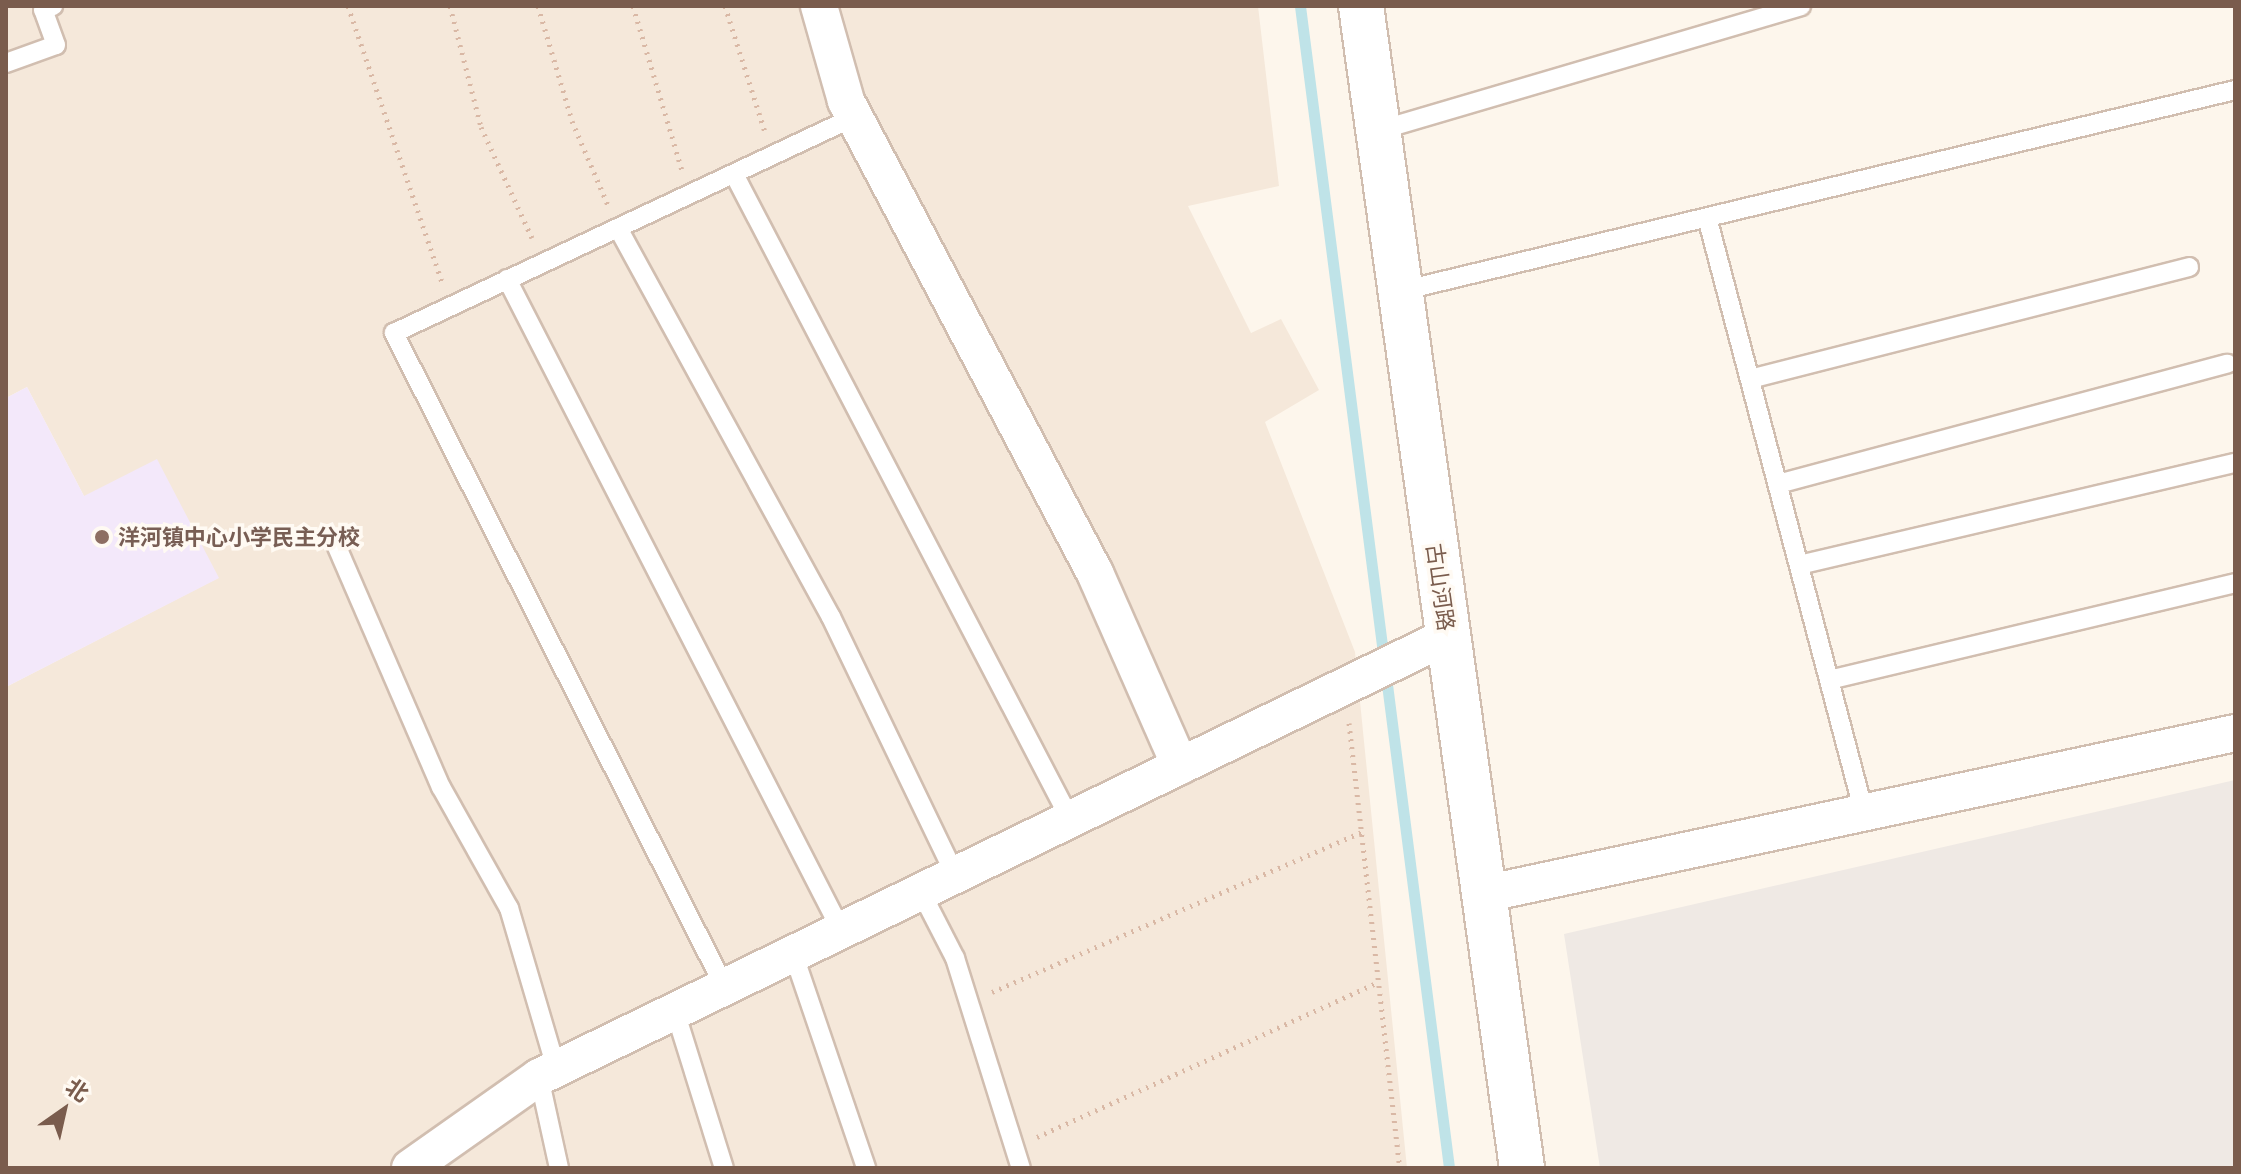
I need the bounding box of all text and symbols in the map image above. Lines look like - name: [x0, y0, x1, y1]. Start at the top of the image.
- place label: 洋河镇中心小学民主分校: [118, 524, 360, 550]
- marker: 洋河镇中心小学民主分校: [93, 528, 111, 546]
- street label: 古山河路: [1422, 542, 1460, 632]
- north arrow: [24, 1070, 104, 1150]
- text: 北: [61, 1072, 94, 1107]

